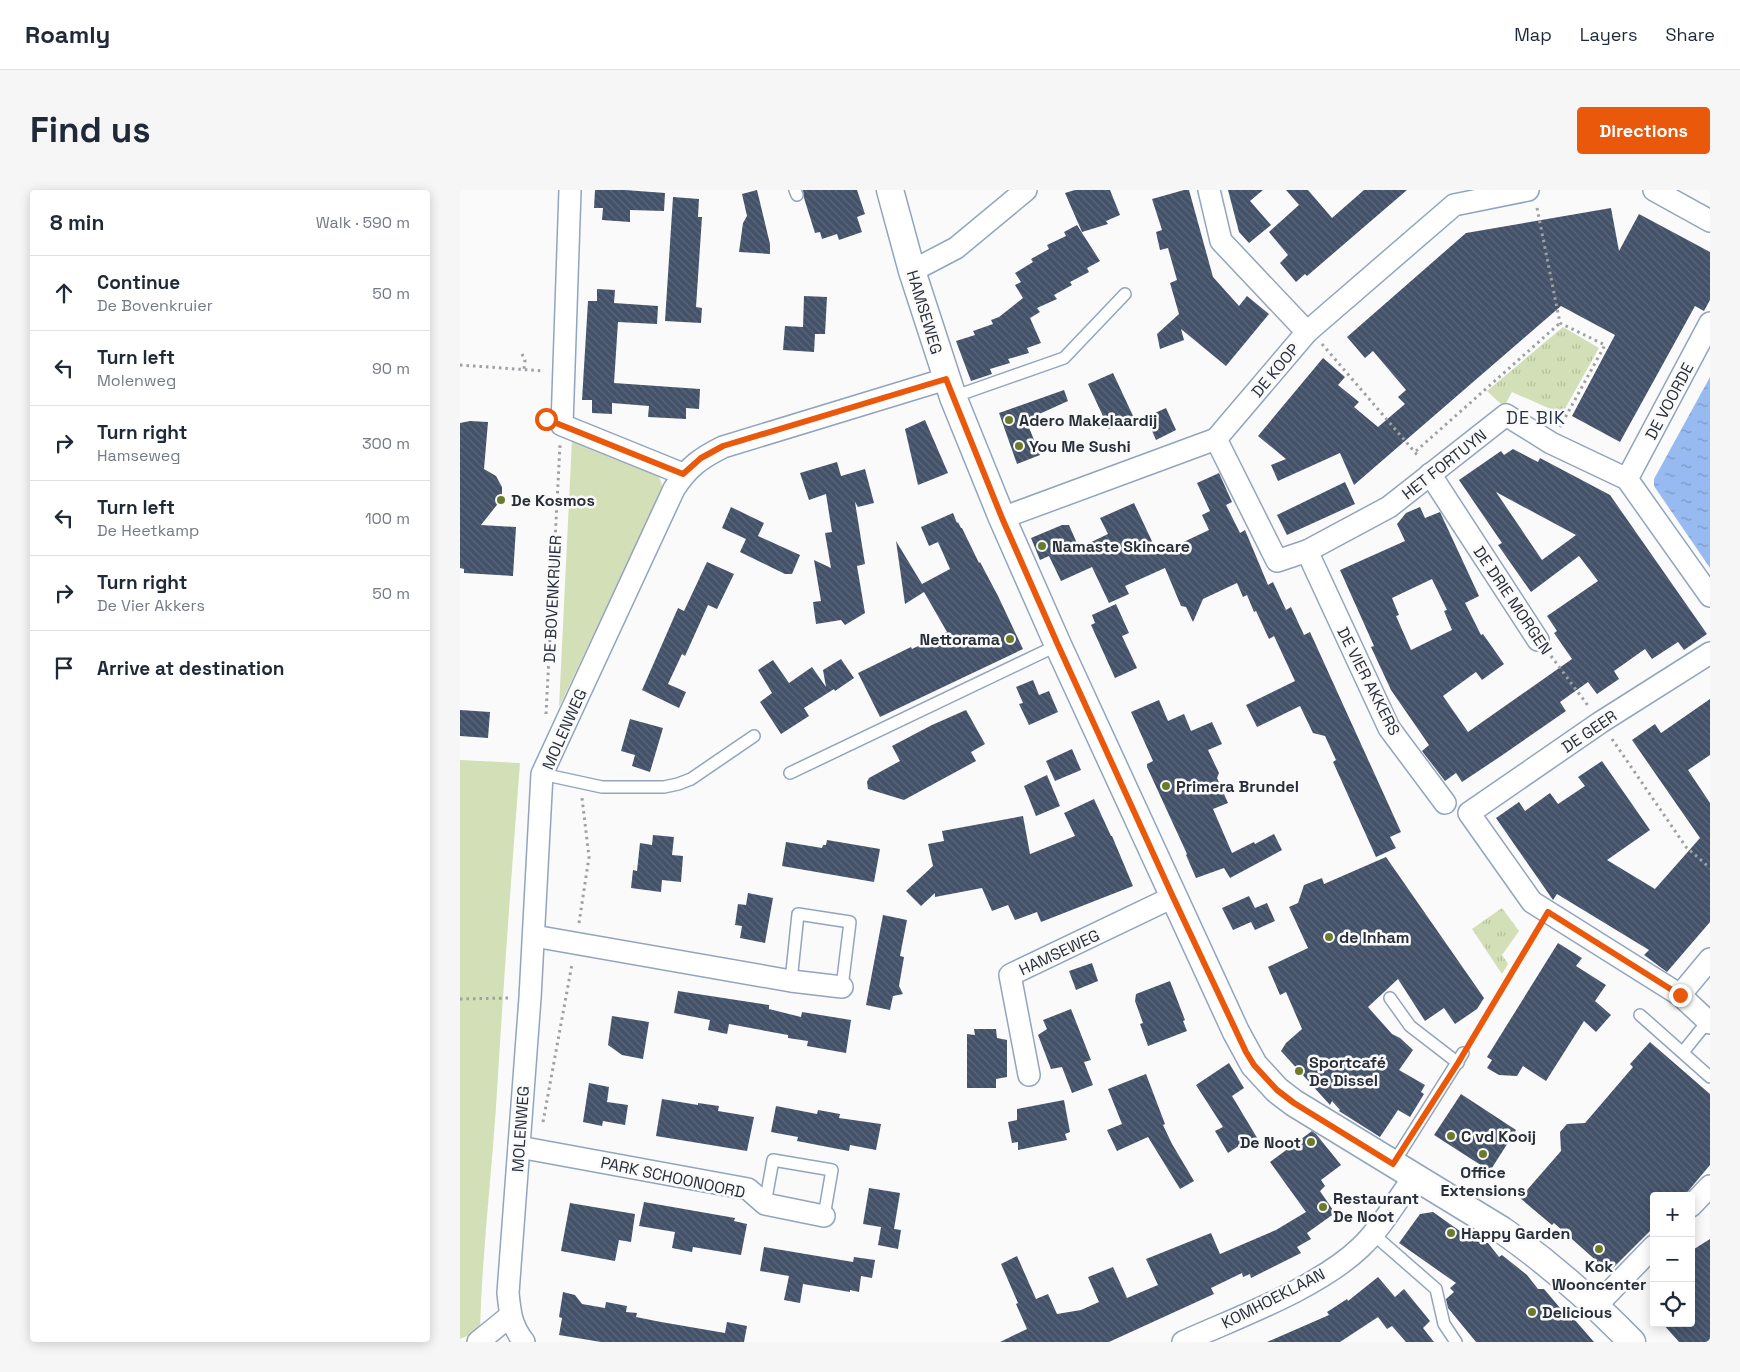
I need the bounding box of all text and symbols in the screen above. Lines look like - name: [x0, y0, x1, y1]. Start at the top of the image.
- text: Roamly: [25, 19, 110, 50]
- text: Map: [1514, 23, 1552, 46]
- text: Layers: [1580, 23, 1637, 46]
- text: Share: [1665, 23, 1715, 46]
- button: Directions: [1577, 107, 1710, 154]
- text: Find us: [30, 108, 151, 152]
- text: 8 min: [50, 209, 104, 236]
- text: Walk · 590 m: [316, 212, 410, 233]
- street label: HAMSEWEG: [902, 268, 947, 357]
- text: Continue: [97, 270, 180, 295]
- icon: ahead: [50, 279, 78, 307]
- text: 50 m: [372, 283, 410, 304]
- text: De Bovenkruier: [97, 295, 213, 316]
- street label: DE KOOP: [1247, 339, 1304, 402]
- text: Turn left: [97, 345, 175, 370]
- icon: left: [50, 354, 78, 382]
- text: 90 m: [372, 358, 410, 379]
- street label: DE VOORDE: [1640, 359, 1698, 443]
- text: Molenweg: [97, 370, 176, 391]
- district label: DE BIK: [1506, 406, 1566, 429]
- route start: [535, 408, 558, 431]
- place label: Adero Makelaardij: [1019, 410, 1157, 431]
- marker: Adero Makelaardij: [1003, 414, 1015, 426]
- text: Turn right: [97, 420, 187, 445]
- street label: HET FORTUYN: [1398, 425, 1491, 504]
- icon: right: [50, 429, 78, 457]
- text: 300 m: [362, 433, 410, 454]
- place label: You Me Sushi: [1029, 436, 1131, 457]
- marker: You Me Sushi: [1013, 440, 1025, 452]
- text: Hamseweg: [97, 445, 181, 466]
- place label: De Kosmos: [511, 490, 595, 511]
- marker: De Kosmos: [495, 494, 507, 506]
- text: Turn left: [97, 495, 175, 520]
- icon: left: [50, 504, 78, 532]
- text: 100 m: [365, 508, 410, 529]
- text: De Heetkamp: [97, 520, 199, 541]
- street label: DE BOVENKRUIER: [539, 535, 566, 663]
- place label: Namaste Skincare: [1052, 536, 1190, 557]
- marker: Namaste Skincare: [1036, 540, 1048, 552]
- street label: DE DRIE MORGEN: [1469, 542, 1557, 659]
- text: Turn right: [97, 570, 187, 595]
- icon: right: [50, 579, 78, 607]
- text: 50 m: [372, 583, 410, 604]
- text: De Vier Akkers: [97, 595, 205, 616]
- street label: DE VIER AKKERS: [1332, 624, 1405, 739]
- place label: Nettorama: [919, 629, 1000, 650]
- marker: Nettorama: [1004, 633, 1016, 645]
- icon: arrive: [50, 654, 78, 682]
- text: Arrive at destination: [97, 656, 285, 681]
- street label: MOLENWEG: [537, 685, 592, 773]
- street label: DE GEER: [1558, 705, 1621, 758]
- place label: Primera Brundel: [1176, 776, 1299, 797]
- marker: Primera Brundel: [1160, 780, 1172, 792]
- street label: HAMSEWEG: [1015, 925, 1103, 980]
- place label: de Inham: [1339, 927, 1409, 948]
- marker: de Inham: [1323, 931, 1335, 943]
- route end: [1669, 984, 1692, 1007]
- place label: Sportcafé De Dissel: [1309, 1052, 1386, 1091]
- marker: Sportcafé De Dissel: [1293, 1065, 1305, 1077]
- street label: MOLENWEG: [507, 1085, 534, 1173]
- place label: C vd Kooij: [1461, 1126, 1536, 1147]
- marker: C vd Kooij: [1445, 1130, 1457, 1142]
- place label: De Noot: [1240, 1132, 1301, 1153]
- marker: De Noot: [1305, 1136, 1317, 1148]
- marker: Office Extensions: [1477, 1148, 1489, 1160]
- street label: PARK SCHOONOORD: [599, 1152, 747, 1203]
- place label: Office Extensions: [1440, 1162, 1526, 1201]
- place label: Restaurant De Noot: [1333, 1188, 1419, 1227]
- map controls: [1650, 1192, 1695, 1327]
- button: +: [1650, 1192, 1695, 1237]
- marker: Restaurant De Noot: [1317, 1201, 1329, 1213]
- place label: Happy Garden: [1461, 1223, 1570, 1244]
- marker: Happy Garden: [1445, 1227, 1457, 1239]
- button: −: [1650, 1237, 1695, 1282]
- marker: Kok Wooncenter: [1593, 1243, 1605, 1255]
- place label: Kok Wooncenter: [1552, 1256, 1646, 1295]
- street label: KOMHOEKLAAN: [1218, 1263, 1328, 1334]
- button: locate: [1650, 1282, 1695, 1327]
- place label: Delicious: [1542, 1302, 1612, 1323]
- marker: Delicious: [1526, 1306, 1538, 1318]

